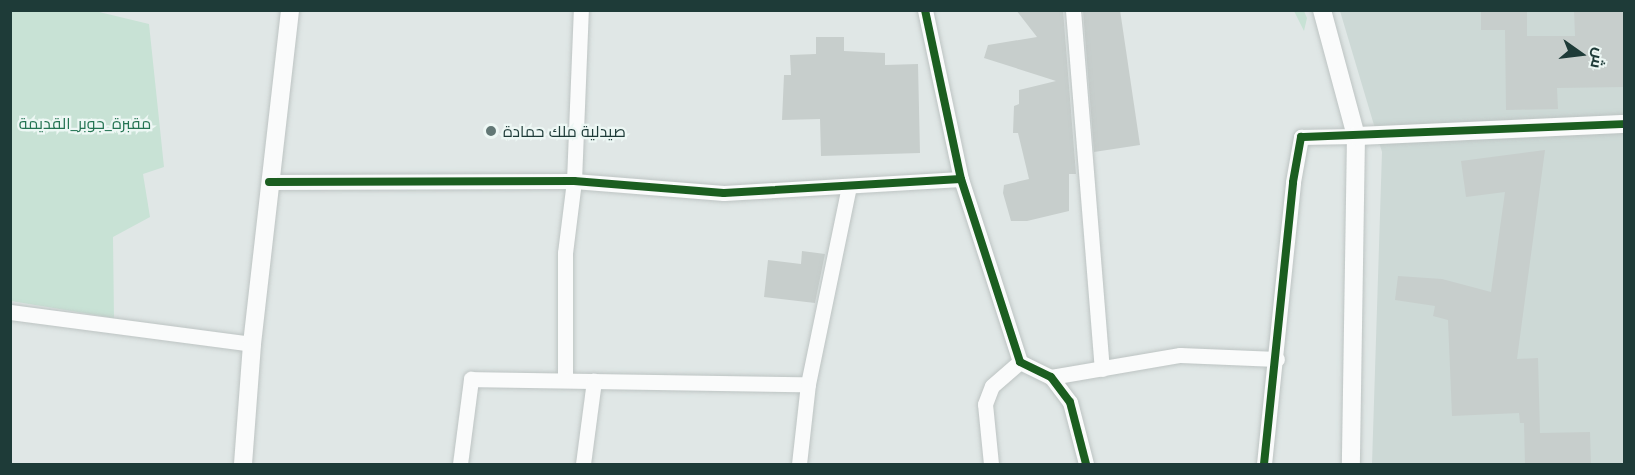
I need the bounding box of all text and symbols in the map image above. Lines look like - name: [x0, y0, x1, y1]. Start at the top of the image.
- north arrow: [1551, 24, 1611, 84]
- text: ش: [1585, 46, 1612, 71]
- park label: مقبرة_جوبر_القديمة: [19, 113, 151, 133]
- place label: صيدلية ملك حمادة: [503, 121, 626, 141]
- marker: صيدلية ملك حمادة: [484, 124, 498, 138]

